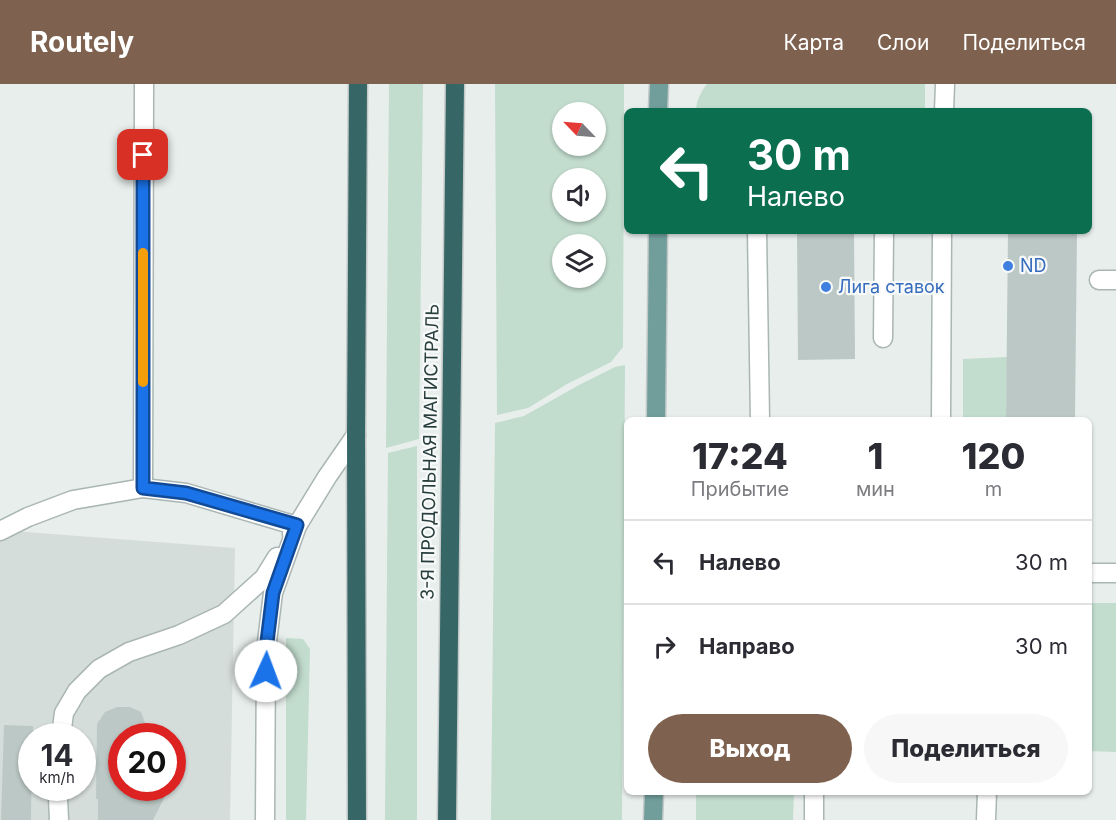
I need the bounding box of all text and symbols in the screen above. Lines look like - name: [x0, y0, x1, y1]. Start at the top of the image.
- text: Routely: [30, 25, 134, 59]
- text: Карта: [784, 30, 844, 55]
- text: Слои: [877, 30, 929, 55]
- text: Поделиться: [962, 30, 1086, 55]
- north arrow: [552, 102, 606, 156]
- map controls: [552, 102, 606, 288]
- pin: [117, 129, 168, 180]
- text: 30 m: [747, 129, 851, 180]
- icon: left: [648, 132, 726, 210]
- icon: arrive: [126, 138, 159, 171]
- button: sound: [552, 168, 606, 222]
- text: Налево: [747, 180, 845, 213]
- button: layers: [552, 234, 606, 288]
- place label: ND: [1020, 255, 1047, 276]
- marker: ND: [1001, 259, 1015, 273]
- place label: Лига ставок: [838, 276, 945, 297]
- marker: Лига ставок: [819, 280, 833, 294]
- street label: 3-Я ПРОДОЛЬНАЯ МАГИСТРАЛЬ: [416, 304, 443, 600]
- text: 17:24: [692, 434, 788, 478]
- text: 1: [867, 434, 883, 478]
- text: 120: [962, 434, 1025, 478]
- text: Прибытие: [691, 477, 789, 501]
- text: мин: [856, 477, 895, 501]
- text: m: [985, 477, 1002, 501]
- icon: left: [648, 546, 681, 579]
- text: Налево: [699, 549, 781, 575]
- text: 30 m: [1015, 549, 1068, 575]
- icon: right: [648, 630, 681, 663]
- text: Направо: [699, 633, 795, 659]
- text: 30 m: [1015, 633, 1068, 659]
- position arrow: [234, 639, 298, 703]
- button: Выход: [648, 714, 852, 783]
- button: Поделиться: [864, 714, 1068, 783]
- speed limit sign: 20: [108, 723, 186, 801]
- text: 14: [40, 737, 74, 773]
- text: km/h: [39, 768, 75, 787]

